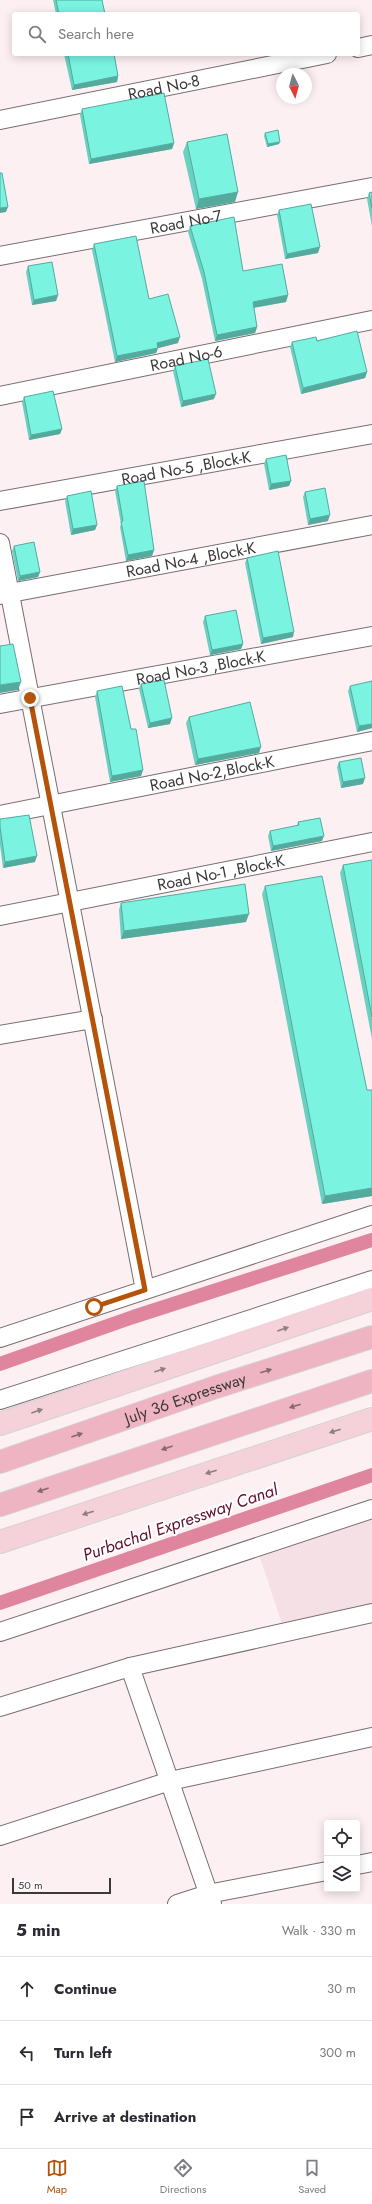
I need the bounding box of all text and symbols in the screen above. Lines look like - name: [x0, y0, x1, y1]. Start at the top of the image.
- search box: [12, 12, 360, 56]
- icon: search: [26, 23, 48, 45]
- text: Search here: [58, 23, 134, 45]
- north arrow: [276, 68, 312, 104]
- street label: Road No-8: [126, 69, 202, 105]
- street label: Road No-7: [148, 204, 224, 239]
- street label: Road No-6: [148, 339, 224, 377]
- street label: Road No-5 ,Block-K: [119, 445, 253, 490]
- street label: Road No-4 ,Block-K: [124, 536, 257, 583]
- street label: Road No-3 ,Block-K: [134, 644, 267, 690]
- route end: [21, 689, 39, 707]
- street label: Road No-2,Block-K: [148, 749, 276, 796]
- street label: Road No-1 ,Block-K: [155, 848, 286, 896]
- route start: [85, 1298, 103, 1316]
- one-way arrow: [278, 1325, 290, 1331]
- street label: July 36 Expressway: [119, 1366, 250, 1430]
- one-way arrow: [155, 1367, 167, 1373]
- one-way arrow: [261, 1368, 273, 1374]
- one-way arrow: [289, 1403, 301, 1409]
- one-way arrow: [31, 1408, 43, 1414]
- one-way arrow: [329, 1428, 341, 1434]
- one-way arrow: [71, 1432, 83, 1438]
- one-way arrow: [160, 1446, 172, 1452]
- one-way arrow: [205, 1469, 217, 1475]
- water label: Purbachal Expressway Canal: [79, 1477, 282, 1567]
- one-way arrow: [37, 1487, 49, 1493]
- one-way arrow: [82, 1510, 94, 1516]
- map controls: [324, 1820, 360, 1892]
- button: locate: [324, 1820, 360, 1856]
- button: layers: [324, 1856, 360, 1892]
- scale bar: [12, 1876, 111, 1895]
- text: 50 m: [18, 1877, 43, 1893]
- text: 5 min: [16, 1918, 60, 1942]
- text: Walk · 330 m: [282, 1921, 356, 1940]
- icon: ahead: [16, 1978, 38, 2000]
- text: Continue: [54, 1978, 117, 2000]
- text: 30 m: [327, 1979, 356, 1998]
- icon: left: [16, 2042, 38, 2064]
- text: Turn left: [54, 2042, 112, 2064]
- text: 300 m: [319, 2043, 356, 2062]
- icon: arrive: [16, 2106, 38, 2128]
- text: Arrive at destination: [54, 2106, 196, 2128]
- tab: Map: [46, 2157, 68, 2197]
- tab: Directions: [160, 2157, 206, 2197]
- tab: Saved: [298, 2157, 326, 2197]

